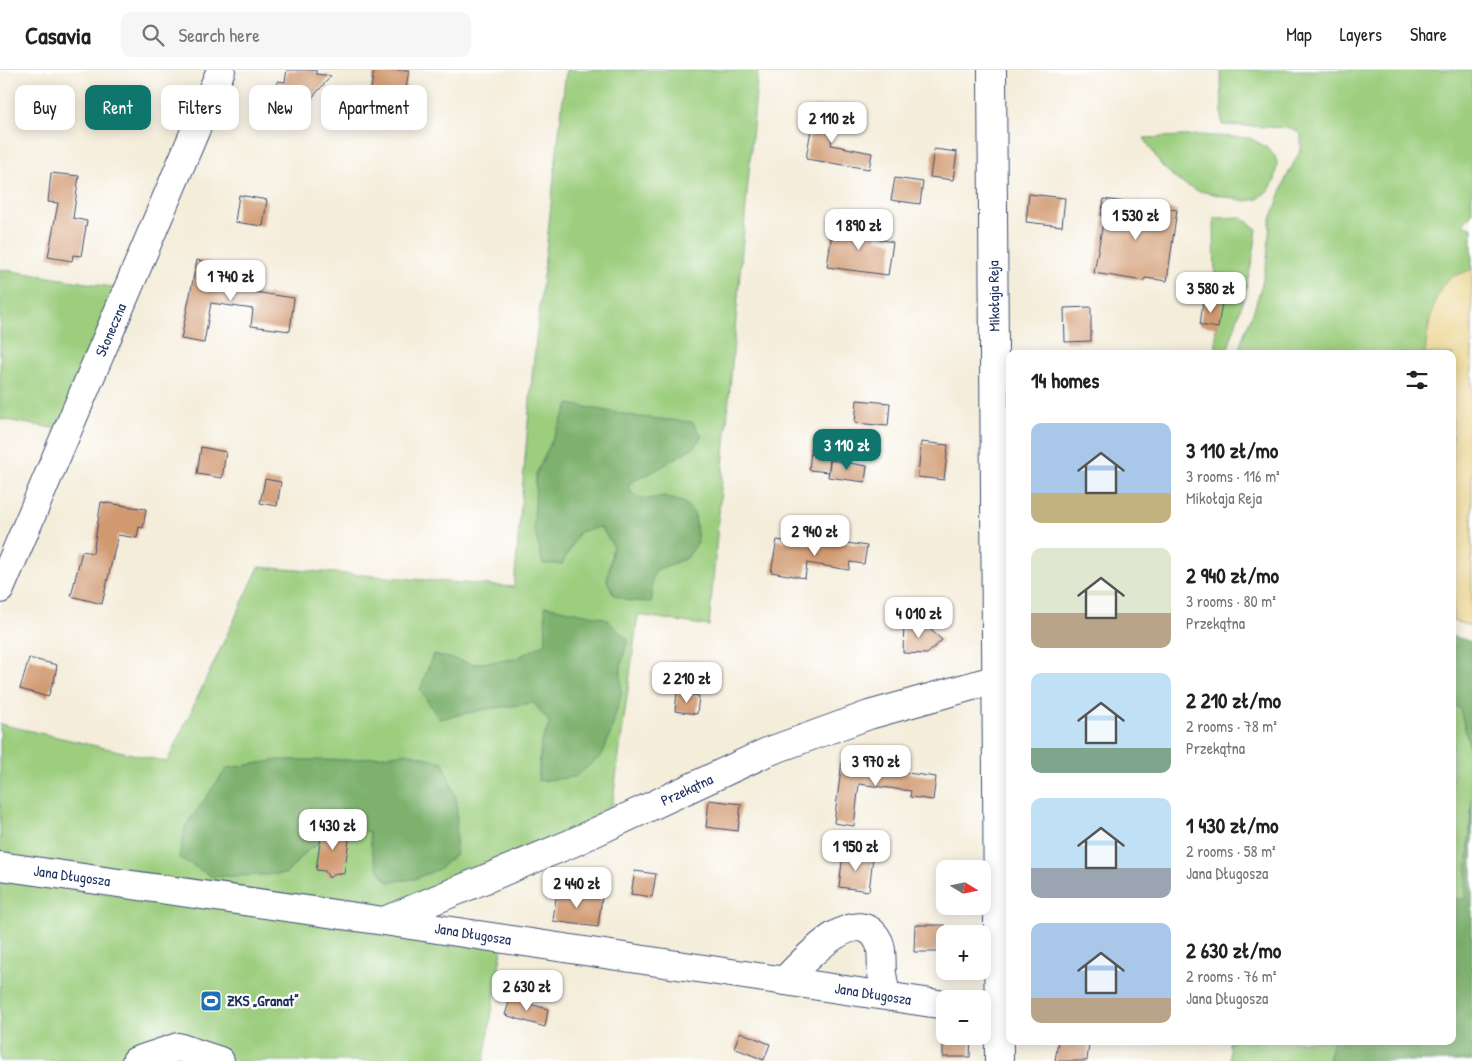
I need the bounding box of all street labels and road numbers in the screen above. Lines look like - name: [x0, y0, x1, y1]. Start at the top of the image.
- street label: Mikołaja Reja: [982, 260, 1005, 332]
- street label: Słoneczna: [90, 300, 131, 360]
- street label: Przekątna: [657, 768, 716, 811]
- street label: Jana Długosza: [32, 860, 112, 891]
- street label: Jana Długosza: [433, 917, 513, 950]
- street label: Jana Długosza: [833, 977, 913, 1010]

